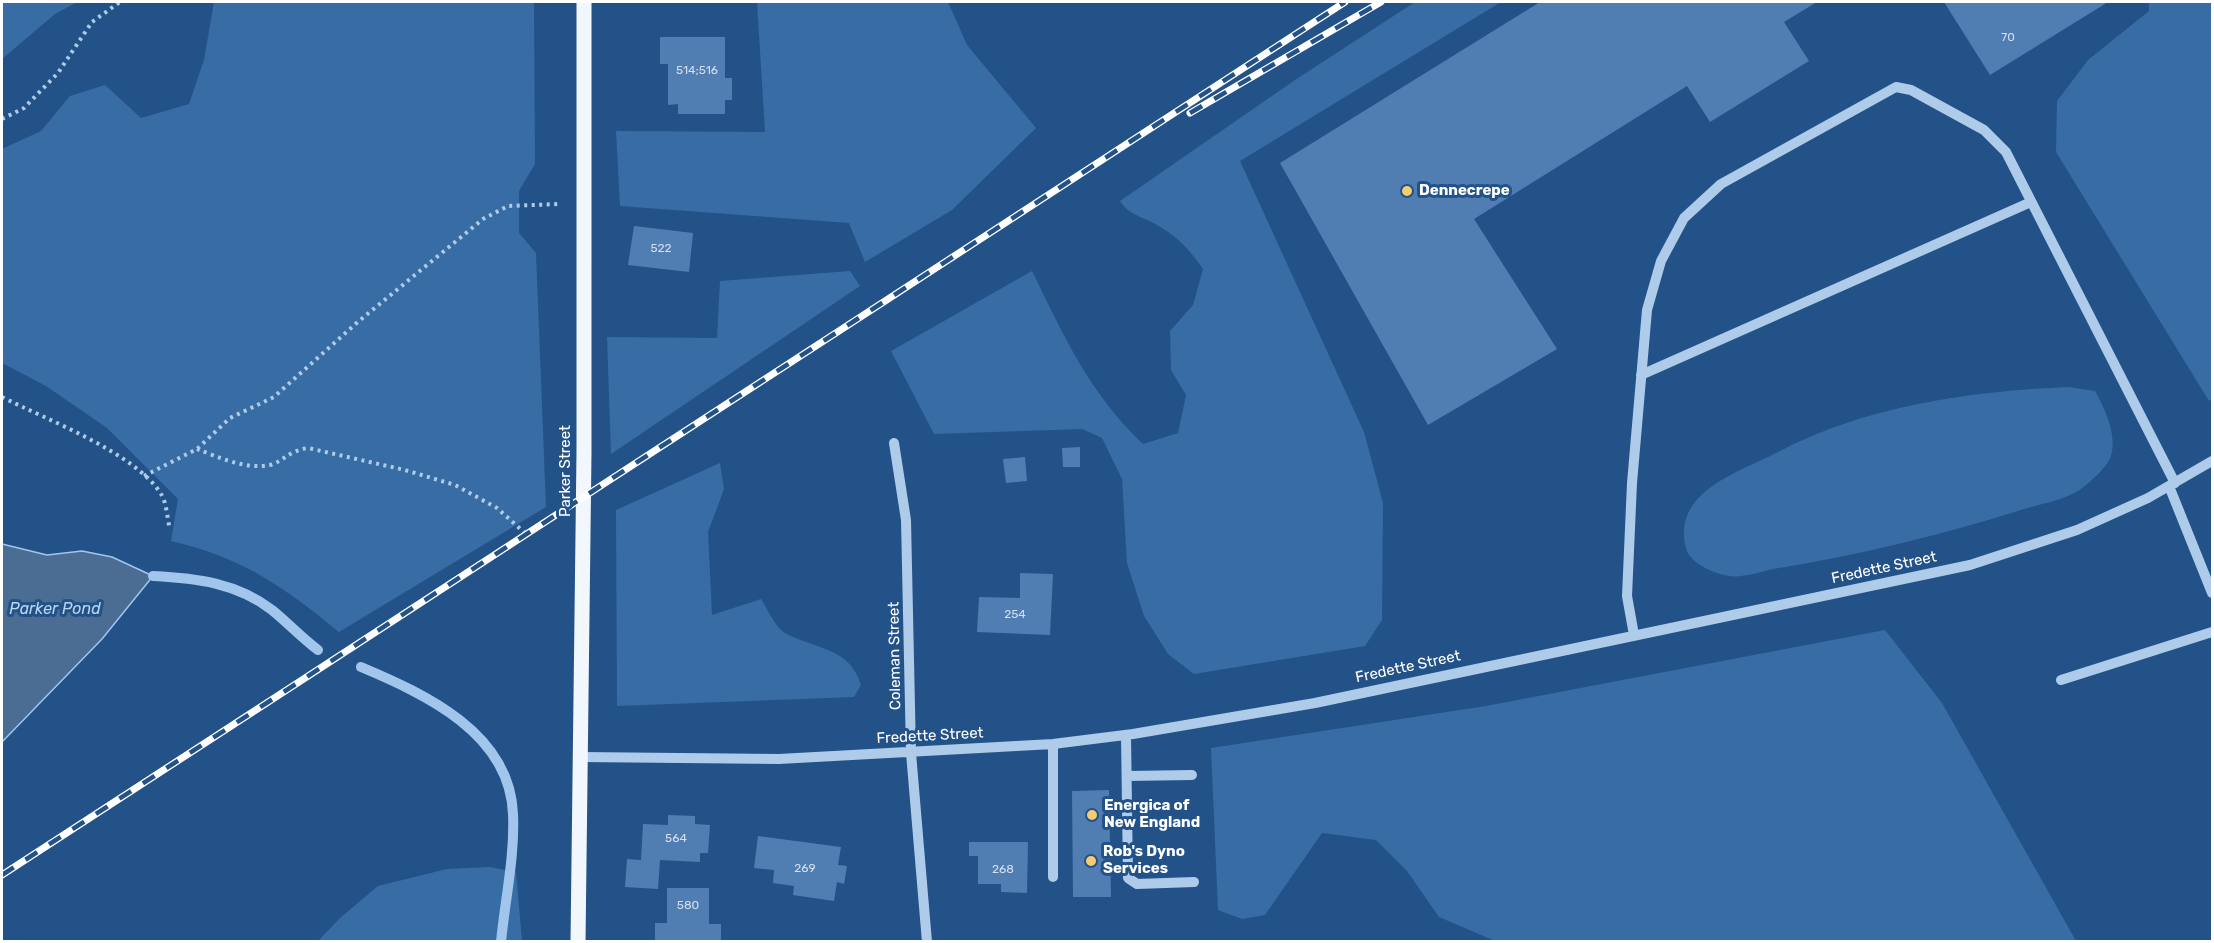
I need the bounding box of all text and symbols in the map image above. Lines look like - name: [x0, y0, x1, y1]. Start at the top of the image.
- house number: 70: [2001, 31, 2015, 45]
- house number: 514;516: [676, 64, 718, 78]
- place label: Dennecrepe: [1419, 182, 1510, 200]
- marker: Dennecrepe: [1400, 184, 1414, 198]
- house number: 522: [650, 242, 672, 256]
- street label: Parker Street: [557, 425, 575, 517]
- street label: Fredette Street: [1830, 548, 1938, 588]
- water label: Parker Pond: [9, 599, 101, 619]
- street label: Coleman Street: [885, 602, 905, 710]
- house number: 254: [1004, 608, 1026, 622]
- street label: Fredette Street: [1354, 647, 1462, 687]
- street label: Fredette Street: [876, 724, 984, 748]
- place label: Energica of New England: [1104, 797, 1200, 832]
- marker: Energica of New England: [1085, 808, 1099, 822]
- house number: 564: [665, 832, 687, 846]
- place label: Rob's Dyno Services: [1103, 843, 1185, 878]
- marker: Rob's Dyno Services: [1084, 854, 1098, 868]
- house number: 269: [794, 862, 816, 876]
- house number: 268: [992, 863, 1014, 877]
- house number: 580: [677, 899, 699, 913]

